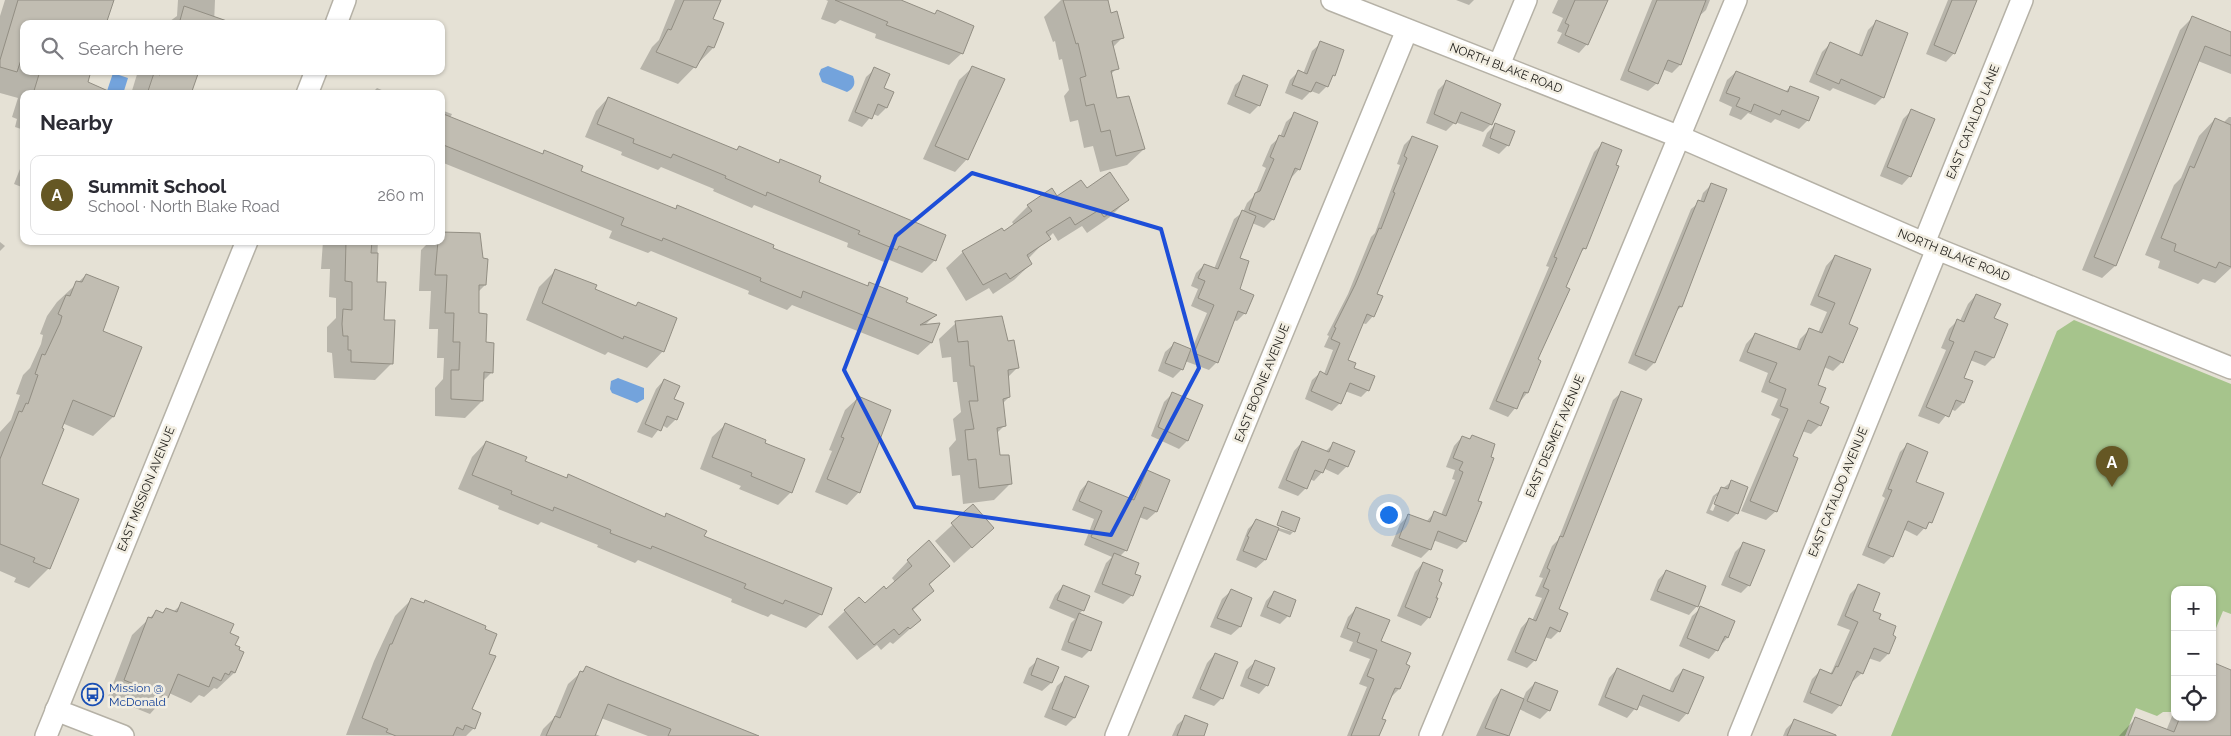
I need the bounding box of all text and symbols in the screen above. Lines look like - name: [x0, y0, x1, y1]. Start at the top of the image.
- search box: [20, 20, 445, 75]
- icon: search: [38, 34, 66, 62]
- text: Search here: [78, 37, 184, 59]
- street label: NORTH BLAKE ROAD: [1448, 40, 1565, 96]
- street label: EAST CATALDO LANE: [1944, 63, 2002, 181]
- text: Nearby: [40, 110, 113, 135]
- text: Summit School: [88, 175, 226, 197]
- text: A: [52, 186, 62, 205]
- text: 260 m: [377, 186, 424, 205]
- text: School · North Blake Road: [88, 197, 280, 216]
- street label: NORTH BLAKE ROAD: [1896, 226, 2012, 284]
- street label: EAST BOONE AVENUE: [1232, 322, 1292, 444]
- street label: EAST DESMET AVENUE: [1523, 373, 1587, 499]
- street label: EAST MISSION AVENUE: [115, 425, 177, 553]
- street label: EAST CATALDO AVENUE: [1806, 425, 1870, 559]
- pin: A: [2096, 446, 2128, 487]
- your location: [1376, 502, 1402, 528]
- map controls: [2171, 586, 2216, 721]
- button: +: [2171, 586, 2216, 631]
- button: −: [2171, 631, 2216, 676]
- button: locate: [2171, 676, 2216, 721]
- place label: Mission @ McDonald: [109, 681, 166, 709]
- bus stop icon: Mission @ McDonald: [81, 683, 105, 707]

